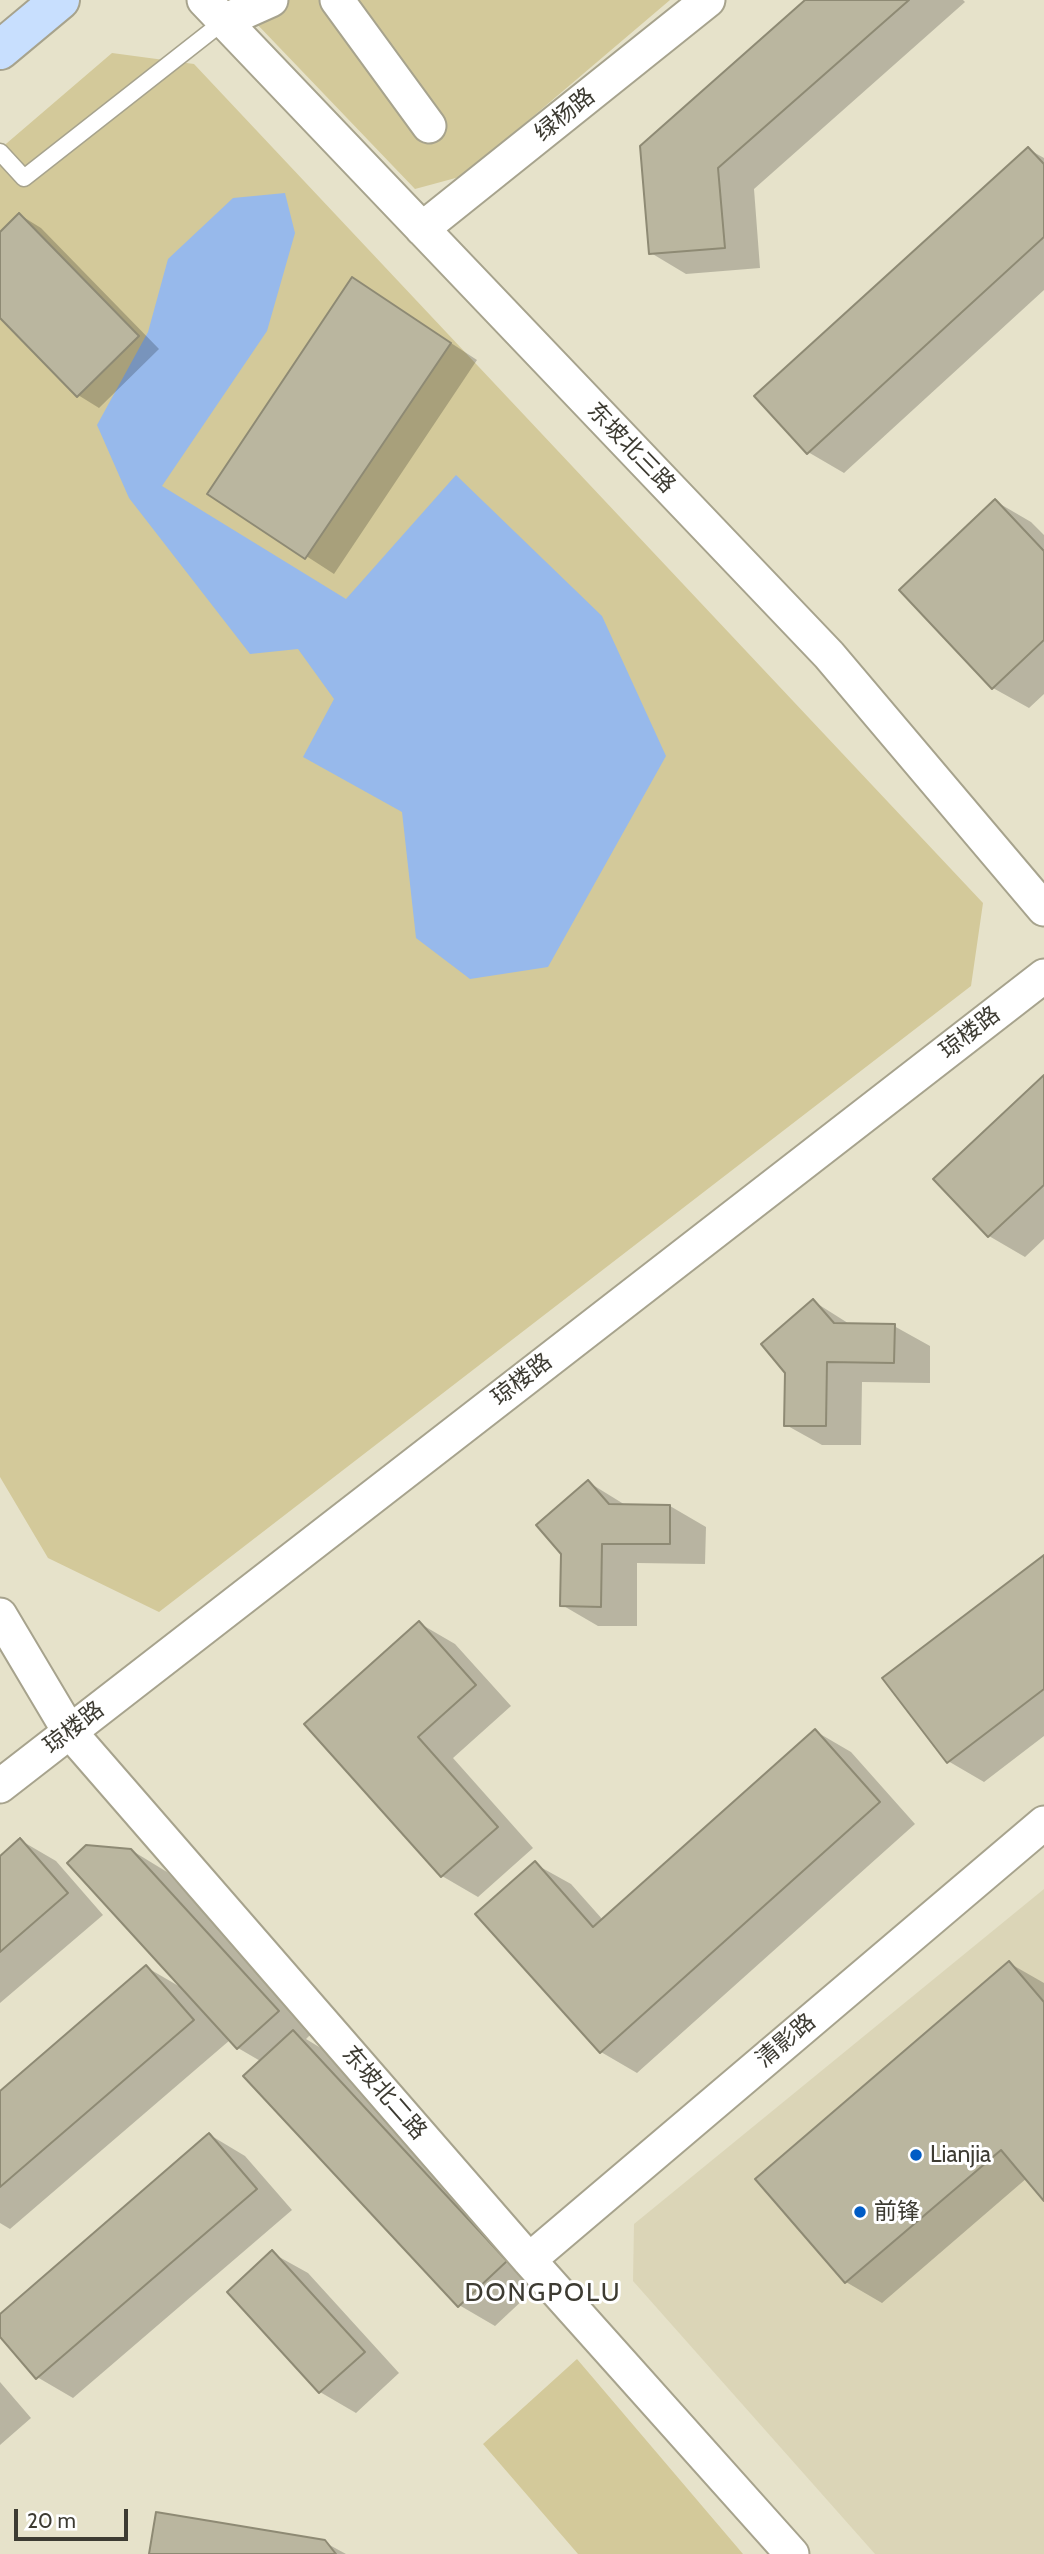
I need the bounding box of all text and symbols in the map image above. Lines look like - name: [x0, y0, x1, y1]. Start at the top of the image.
- street label: 绿杨路: [530, 83, 600, 147]
- street label: 东坡北三路: [581, 397, 681, 499]
- street label: 琼楼路: [934, 1001, 1006, 1065]
- street label: 琼楼路: [486, 1348, 558, 1412]
- street label: 琼楼路: [38, 1696, 110, 1760]
- street label: 清影路: [751, 2008, 821, 2074]
- street label: 东坡北二路: [336, 2041, 432, 2145]
- place label: Lianjia: [930, 2141, 991, 2169]
- marker: Lianjia: [908, 2147, 924, 2163]
- place label: 前锋: [874, 2198, 920, 2226]
- marker: 前锋: [852, 2204, 868, 2220]
- district label: DONGPOLU: [466, 2277, 620, 2309]
- scale bar: [18, 2494, 131, 2538]
- text: 20 m: [27, 2508, 76, 2533]

